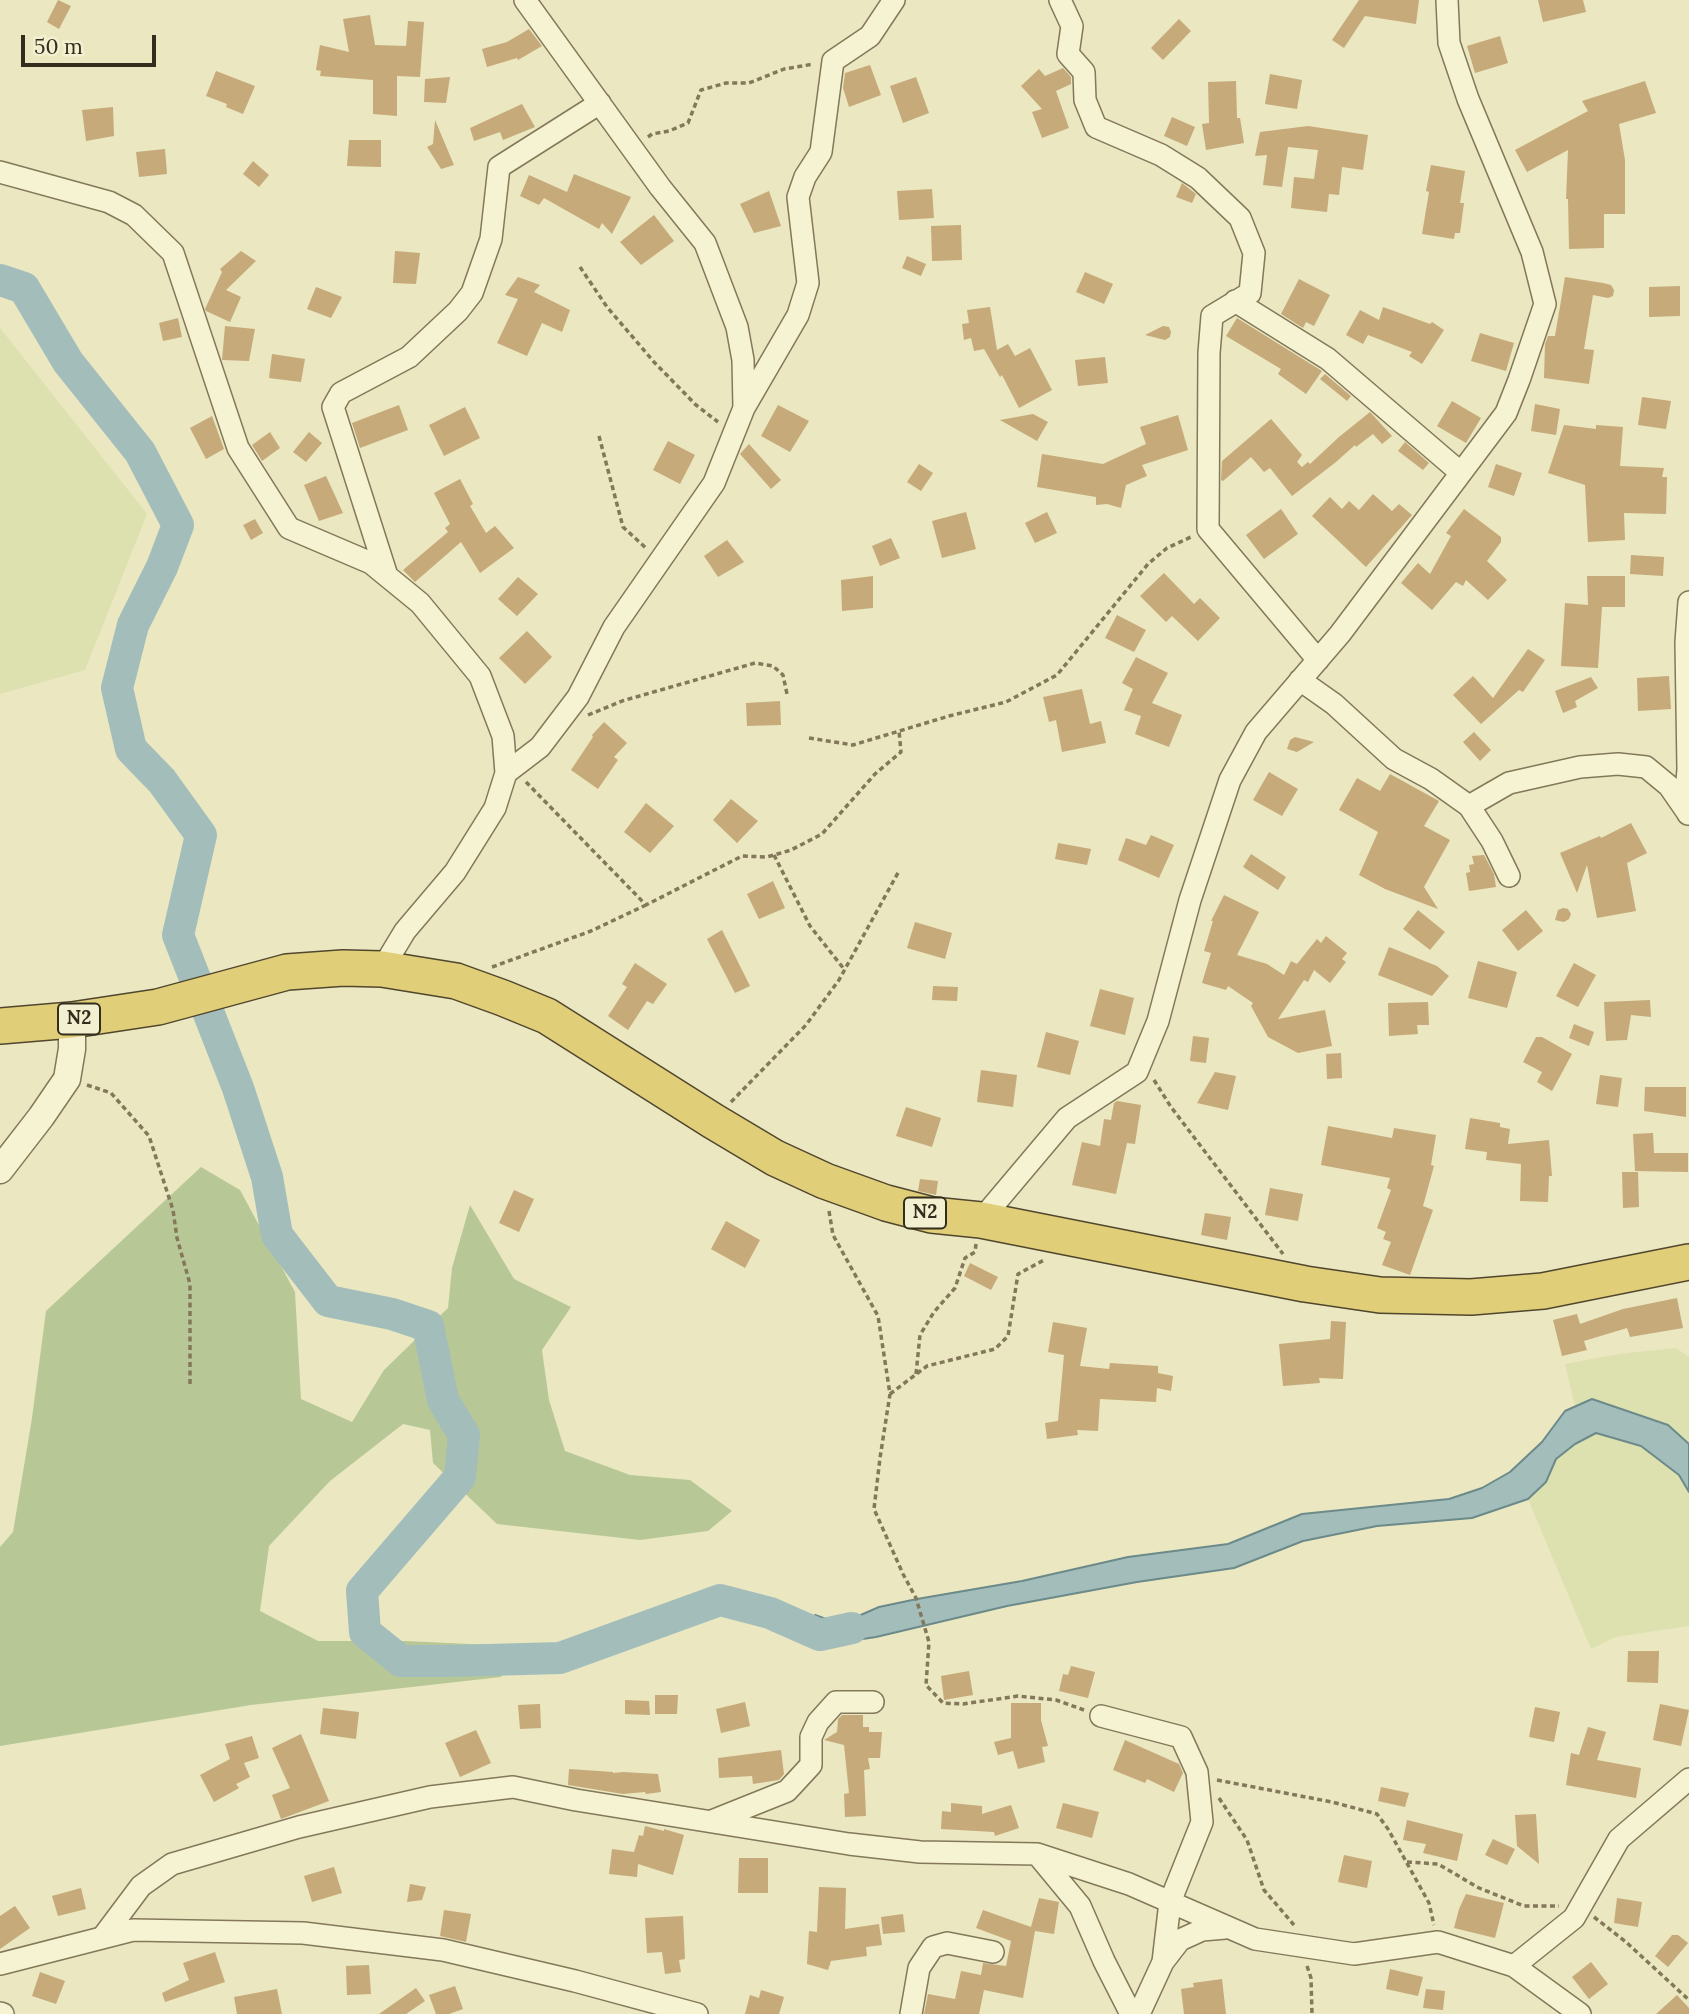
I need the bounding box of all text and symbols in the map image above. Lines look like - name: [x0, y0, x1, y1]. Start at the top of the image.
- scale bar: [24, 21, 159, 65]
- text: 50 m: [34, 33, 83, 60]
- road number: N2: [58, 1004, 100, 1035]
- road number: N2: [904, 1198, 946, 1228]

